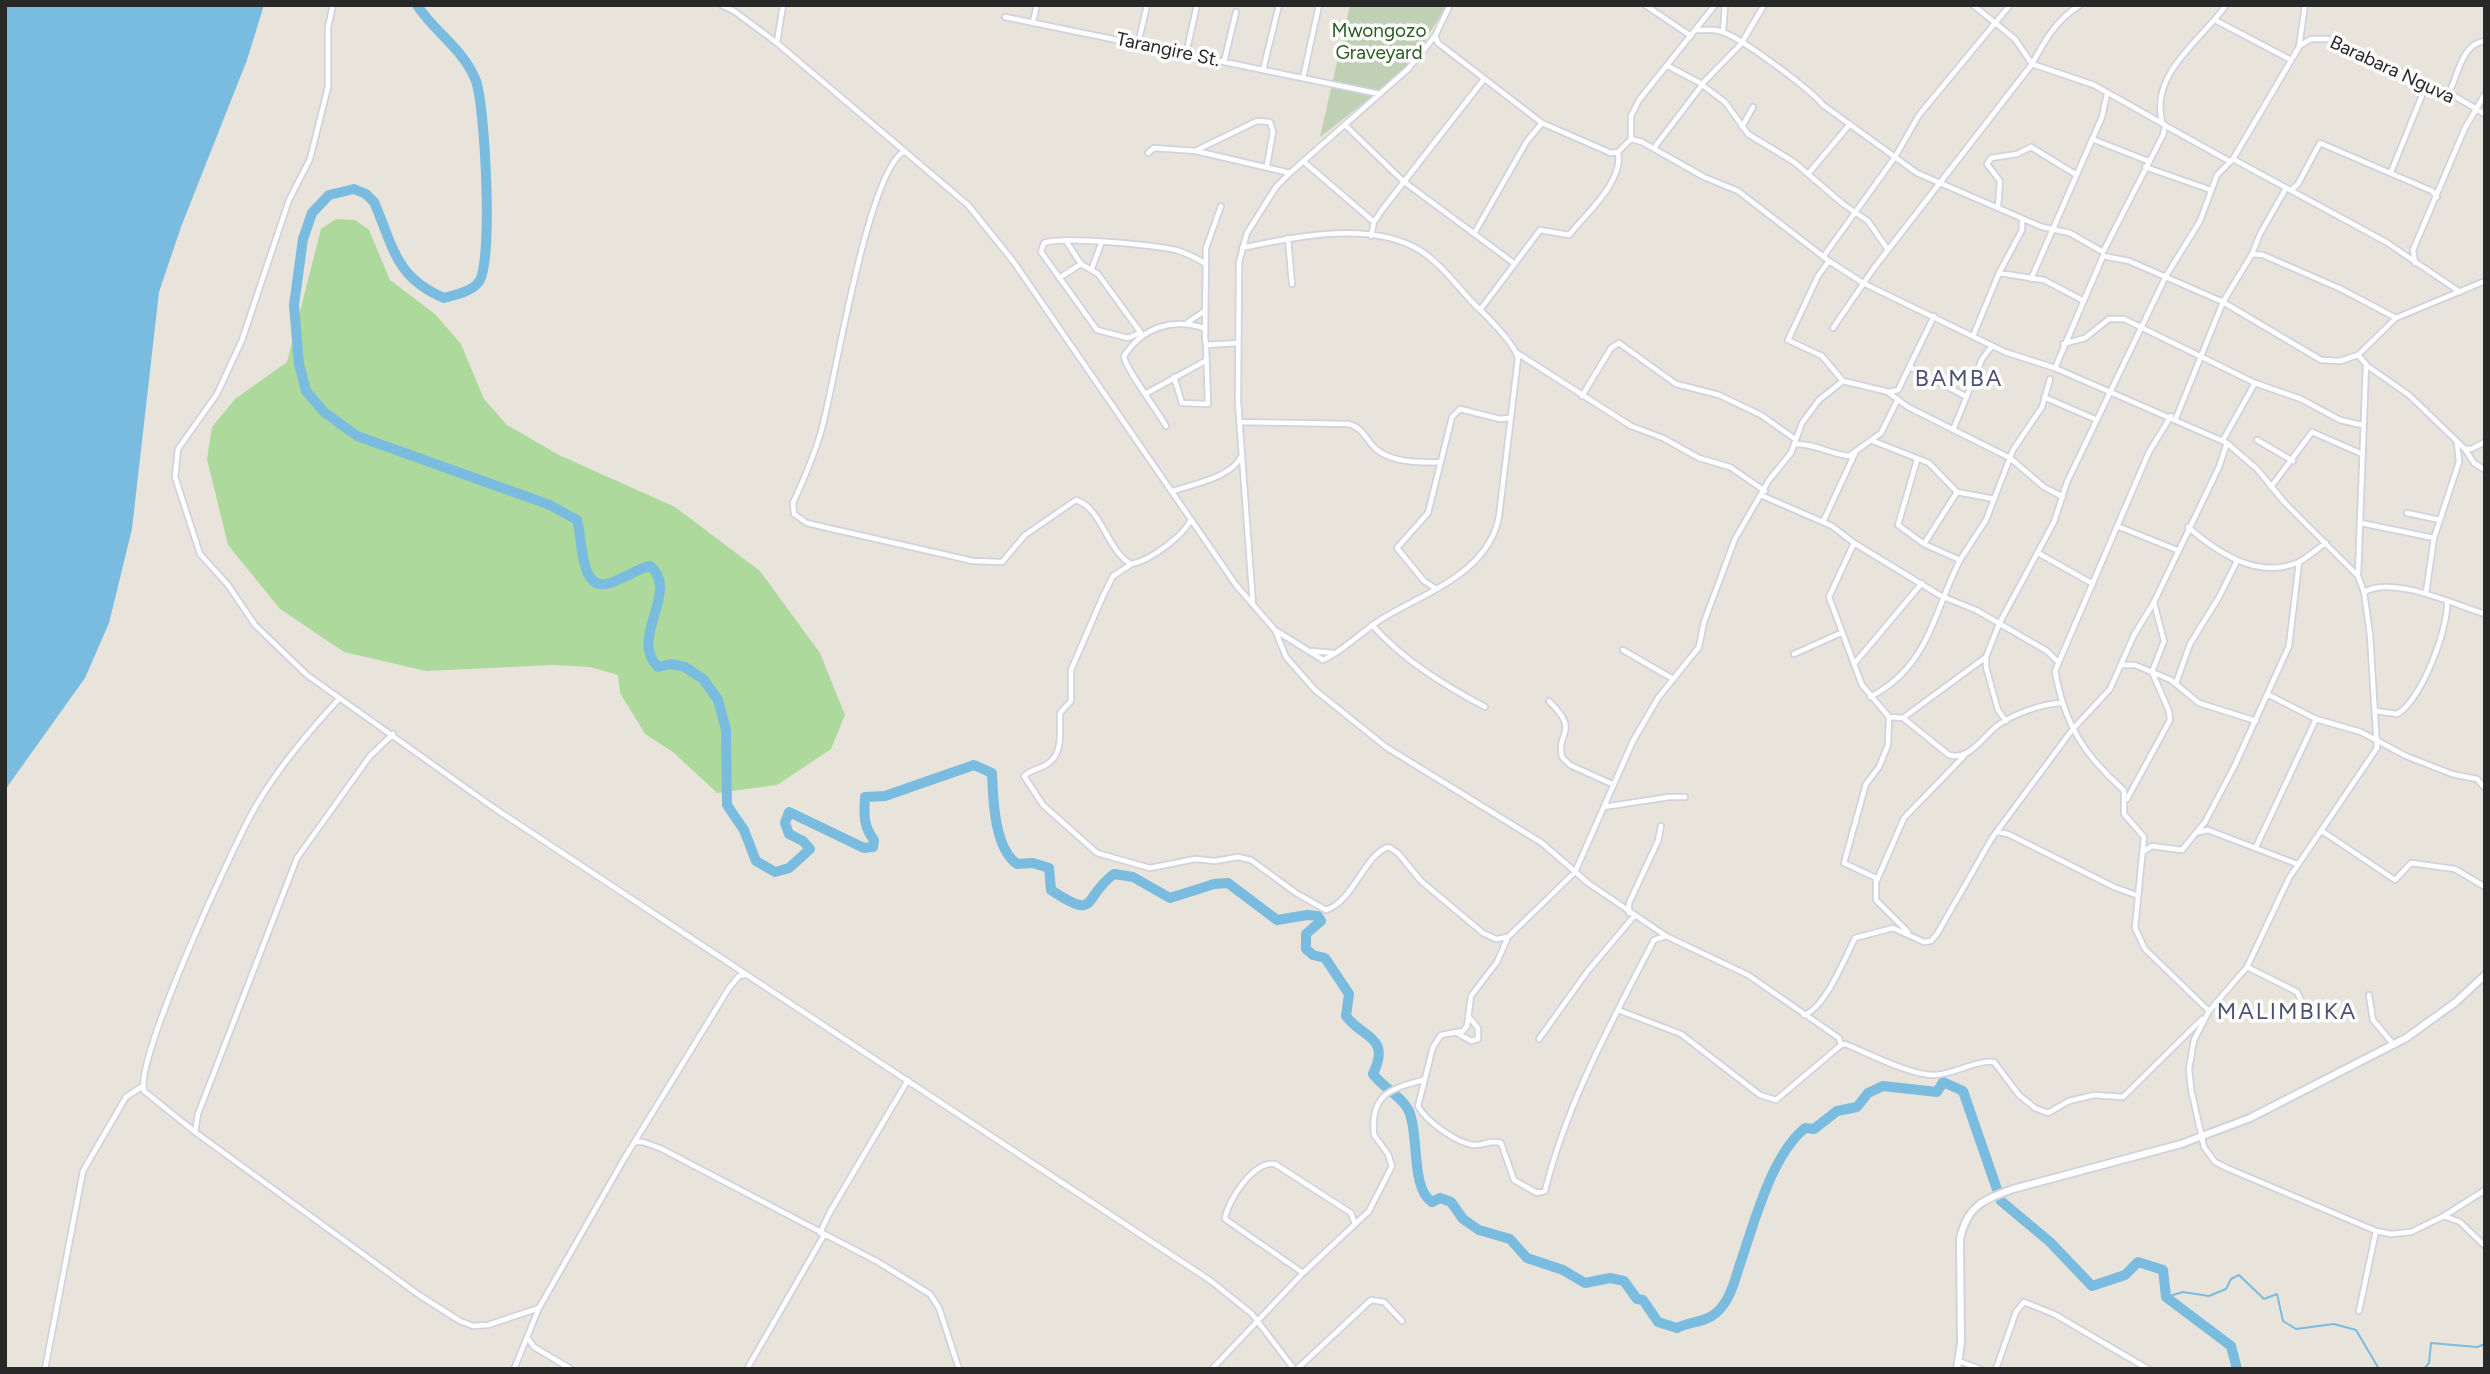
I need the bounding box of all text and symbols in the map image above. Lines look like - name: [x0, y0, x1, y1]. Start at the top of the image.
- park label: Mwongozo Graveyard: [1332, 20, 1426, 64]
- street label: Tarangire St.: [1114, 28, 1222, 72]
- street label: Barabara Nguva: [2326, 31, 2458, 109]
- district label: BAMBA: [1915, 365, 2003, 393]
- district label: MALIMBIKA: [2218, 998, 2356, 1026]

